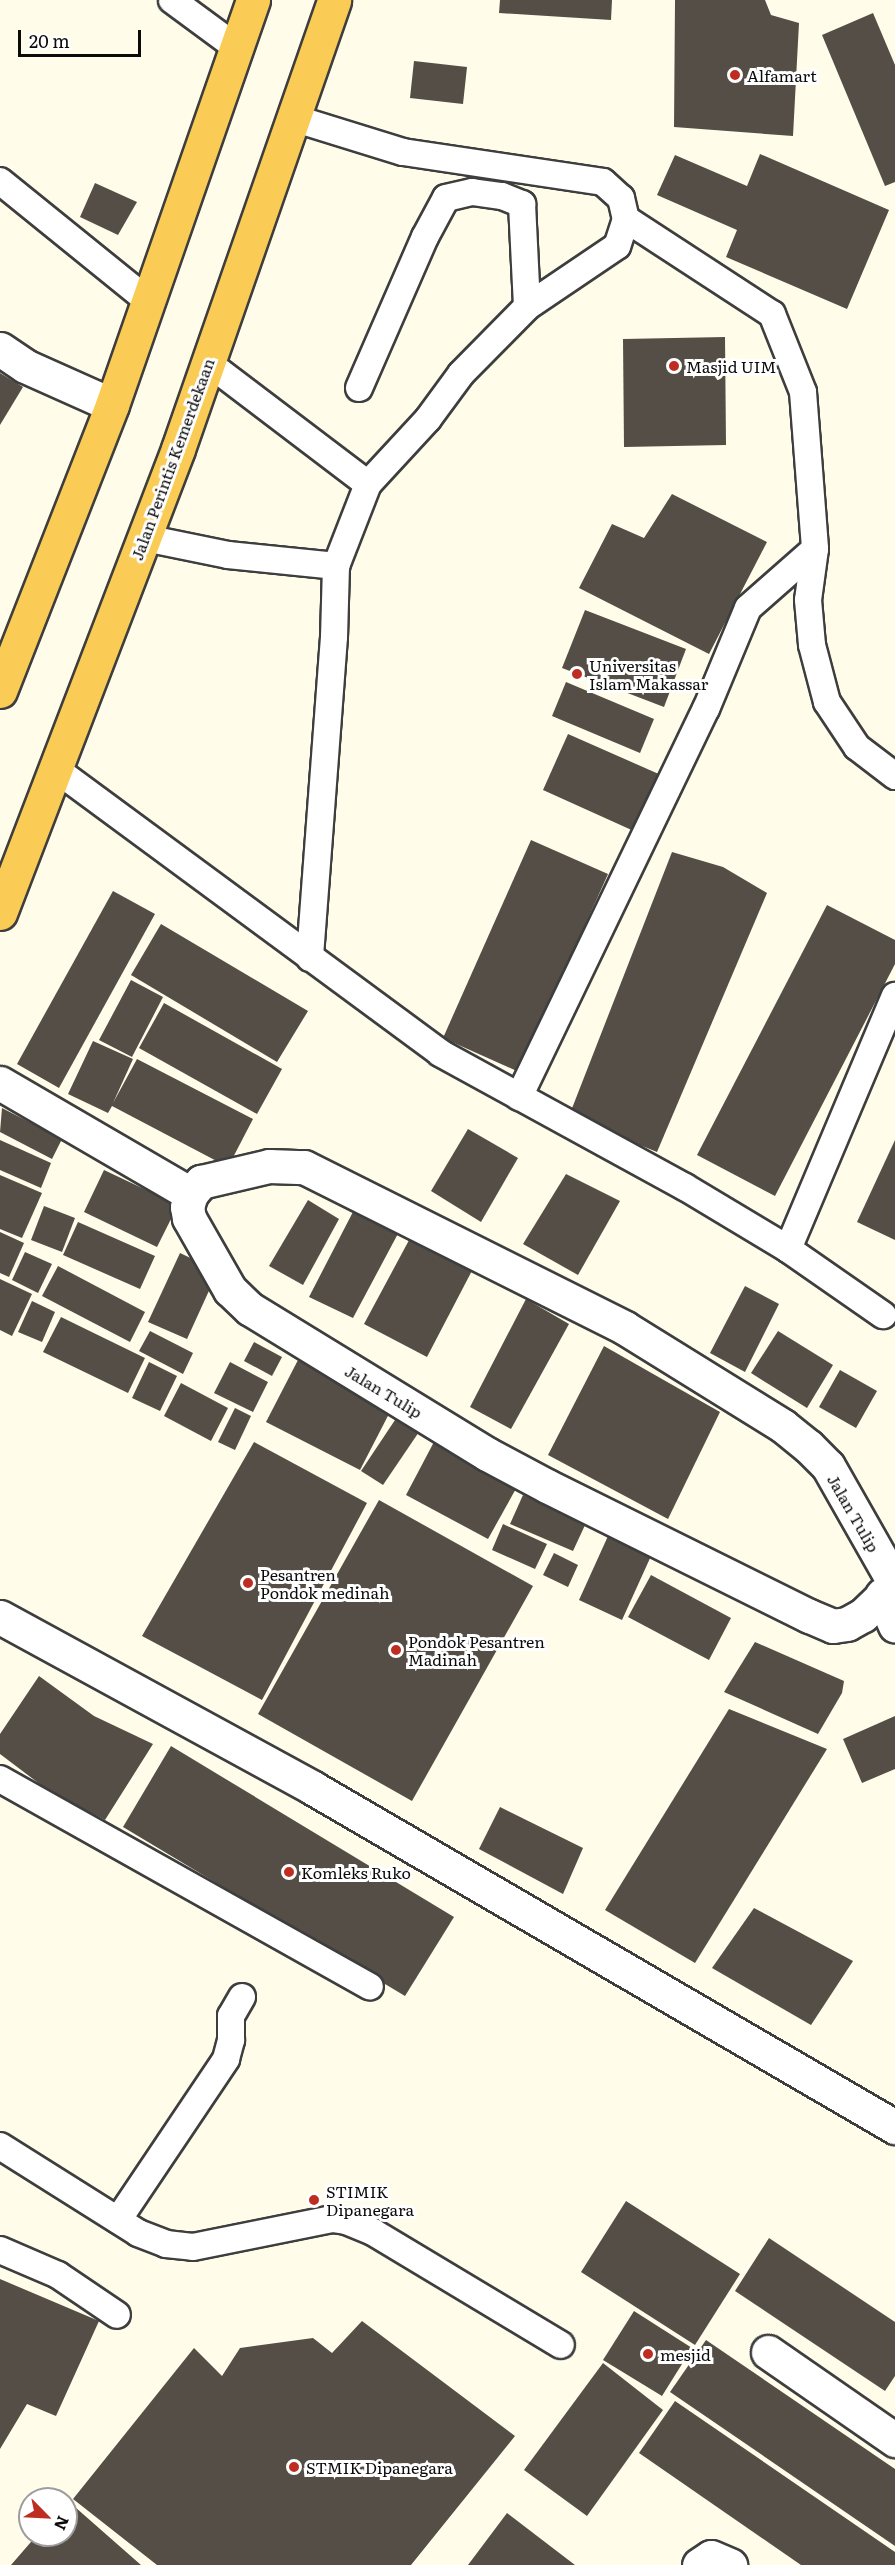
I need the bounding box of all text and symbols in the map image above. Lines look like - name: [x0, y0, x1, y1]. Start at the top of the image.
- scale bar: [21, 18, 144, 56]
- text: 20 m: [29, 27, 70, 54]
- place label: Alfamart: [747, 65, 817, 85]
- marker: Alfamart: [728, 68, 742, 82]
- street label: Jalan Perintis Kemerdekaan: [126, 355, 218, 563]
- place label: Masjid UIM: [686, 356, 776, 376]
- marker: Masjid UIM: [667, 359, 681, 373]
- place label: Universitas Islam Makassar: [589, 655, 708, 693]
- marker: Universitas Islam Makassar: [570, 667, 584, 681]
- street label: Jalan Tulip: [342, 1360, 426, 1422]
- street label: Jalan Tulip: [824, 1471, 884, 1555]
- place label: Pesantren Pondok medinah: [260, 1564, 390, 1602]
- marker: Pesantren Pondok medinah: [241, 1576, 255, 1590]
- place label: Pondok Pesantren Madinah: [408, 1631, 545, 1669]
- marker: Pondok Pesantren Madinah: [389, 1643, 403, 1657]
- place label: Komleks Ruko: [301, 1862, 411, 1882]
- marker: Komleks Ruko: [282, 1865, 296, 1879]
- place label: STIMIK Dipanegara: [326, 2181, 414, 2219]
- marker: STIMIK Dipanegara: [307, 2193, 321, 2207]
- place label: mesjid: [660, 2344, 711, 2364]
- marker: mesjid: [641, 2347, 655, 2361]
- place label: STMIK Dipanegara: [306, 2457, 453, 2477]
- marker: STMIK Dipanegara: [287, 2460, 301, 2474]
- north arrow: [18, 2487, 78, 2547]
- text: N: [49, 2512, 76, 2535]

